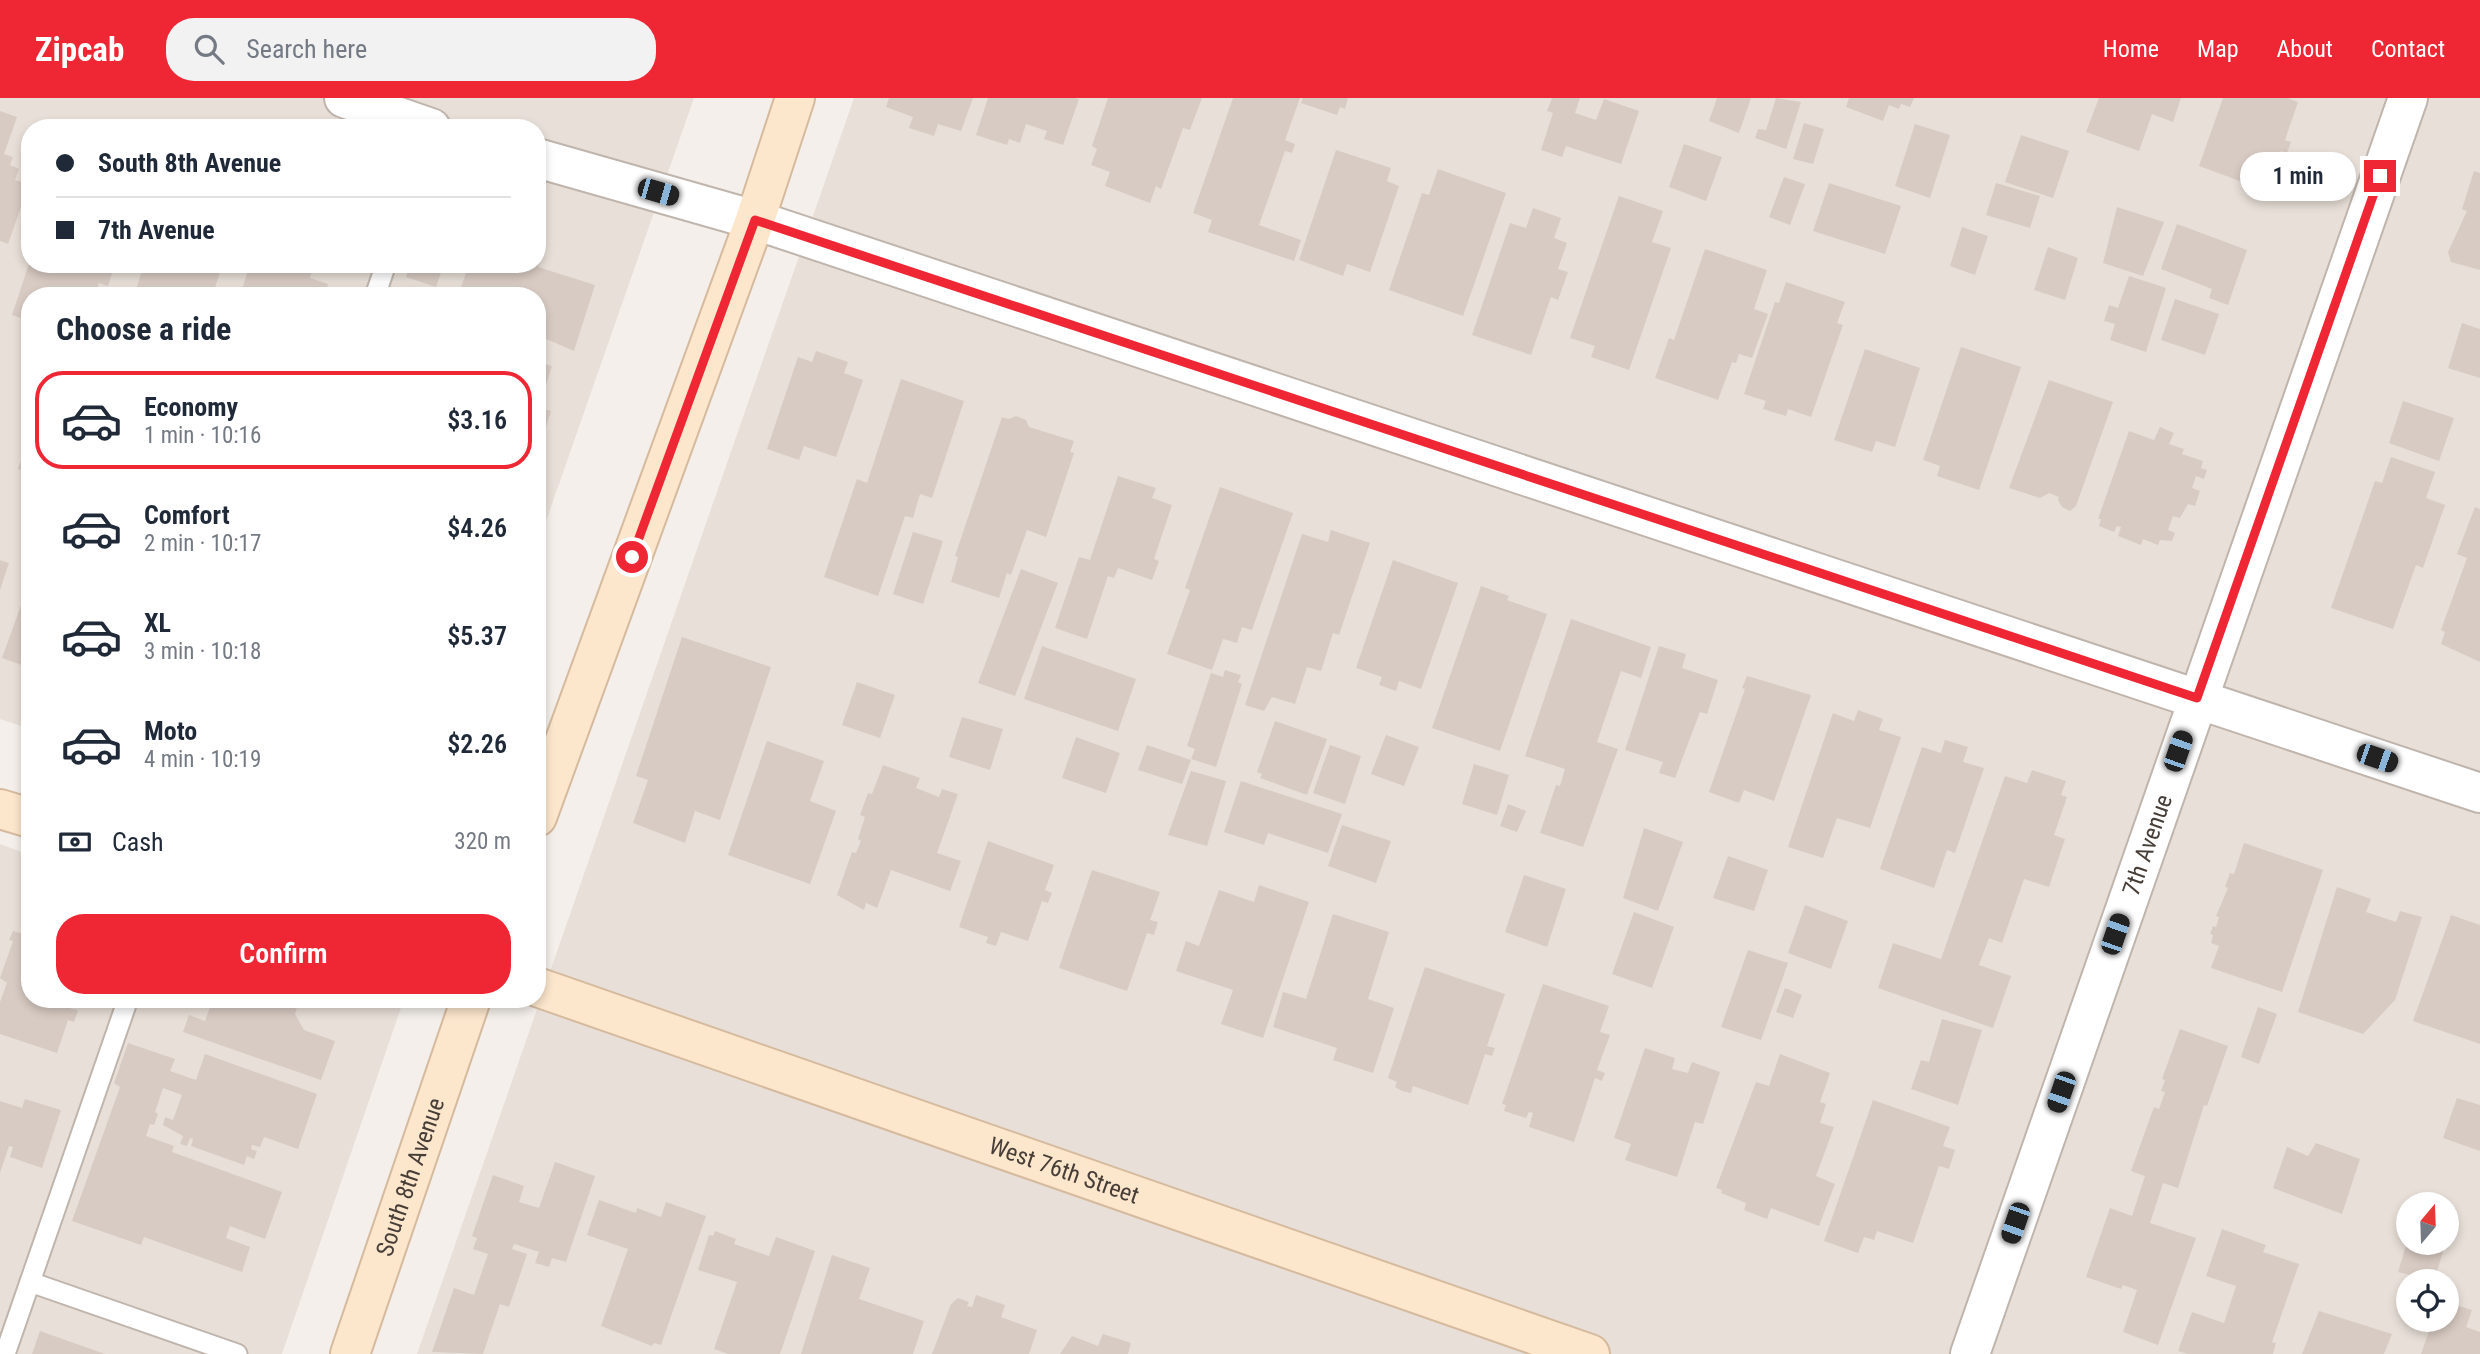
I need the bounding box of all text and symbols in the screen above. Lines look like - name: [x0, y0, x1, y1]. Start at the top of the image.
- search box: [166, 18, 656, 81]
- text: Zipcab: [35, 30, 124, 69]
- icon: search: [190, 30, 228, 68]
- text: Search here: [246, 34, 367, 64]
- text: Home: [2103, 35, 2159, 63]
- text: Map: [2197, 35, 2239, 63]
- text: About: [2277, 35, 2333, 63]
- text: Contact: [2371, 35, 2445, 63]
- text: South 8th Avenue: [98, 148, 281, 178]
- callout: 1 min: [2240, 152, 2356, 200]
- route end: [2364, 160, 2396, 192]
- text: 1 min: [2273, 163, 2323, 190]
- car: [635, 176, 682, 208]
- text: 7th Avenue: [98, 215, 215, 245]
- text: Choose a ride: [56, 310, 231, 348]
- icon: car: [60, 389, 123, 452]
- text: Economy: [144, 392, 238, 422]
- text: $3.16: [447, 405, 507, 435]
- text: 1 min · 10:16: [144, 422, 261, 449]
- icon: car: [60, 497, 123, 560]
- text: Comfort: [144, 500, 230, 530]
- text: $4.26: [447, 513, 507, 543]
- text: 2 min · 10:17: [144, 530, 261, 557]
- route start: [616, 541, 648, 573]
- icon: car: [60, 605, 123, 668]
- text: XL: [144, 608, 171, 638]
- text: $5.37: [447, 621, 507, 651]
- text: 3 min · 10:18: [144, 638, 261, 665]
- icon: car: [60, 713, 123, 776]
- text: Moto: [144, 716, 197, 746]
- car: [2162, 728, 2195, 774]
- text: $2.26: [447, 729, 507, 759]
- car: [2354, 741, 2401, 775]
- text: 4 min · 10:19: [144, 746, 261, 773]
- street label: 7th Avenue: [2117, 791, 2178, 899]
- icon: cash: [56, 823, 94, 861]
- text: Cash: [112, 827, 164, 857]
- text: 320 m: [454, 828, 511, 855]
- car: [2099, 911, 2132, 957]
- button: Confirm: [56, 914, 511, 994]
- car: [2045, 1069, 2078, 1115]
- street label: South 8th Avenue: [370, 1094, 450, 1260]
- street label: West 76th Street: [985, 1132, 1143, 1210]
- north arrow: [2396, 1192, 2459, 1255]
- map controls: [2396, 1192, 2459, 1332]
- car: [1999, 1200, 2032, 1246]
- button: locate: [2396, 1269, 2459, 1332]

